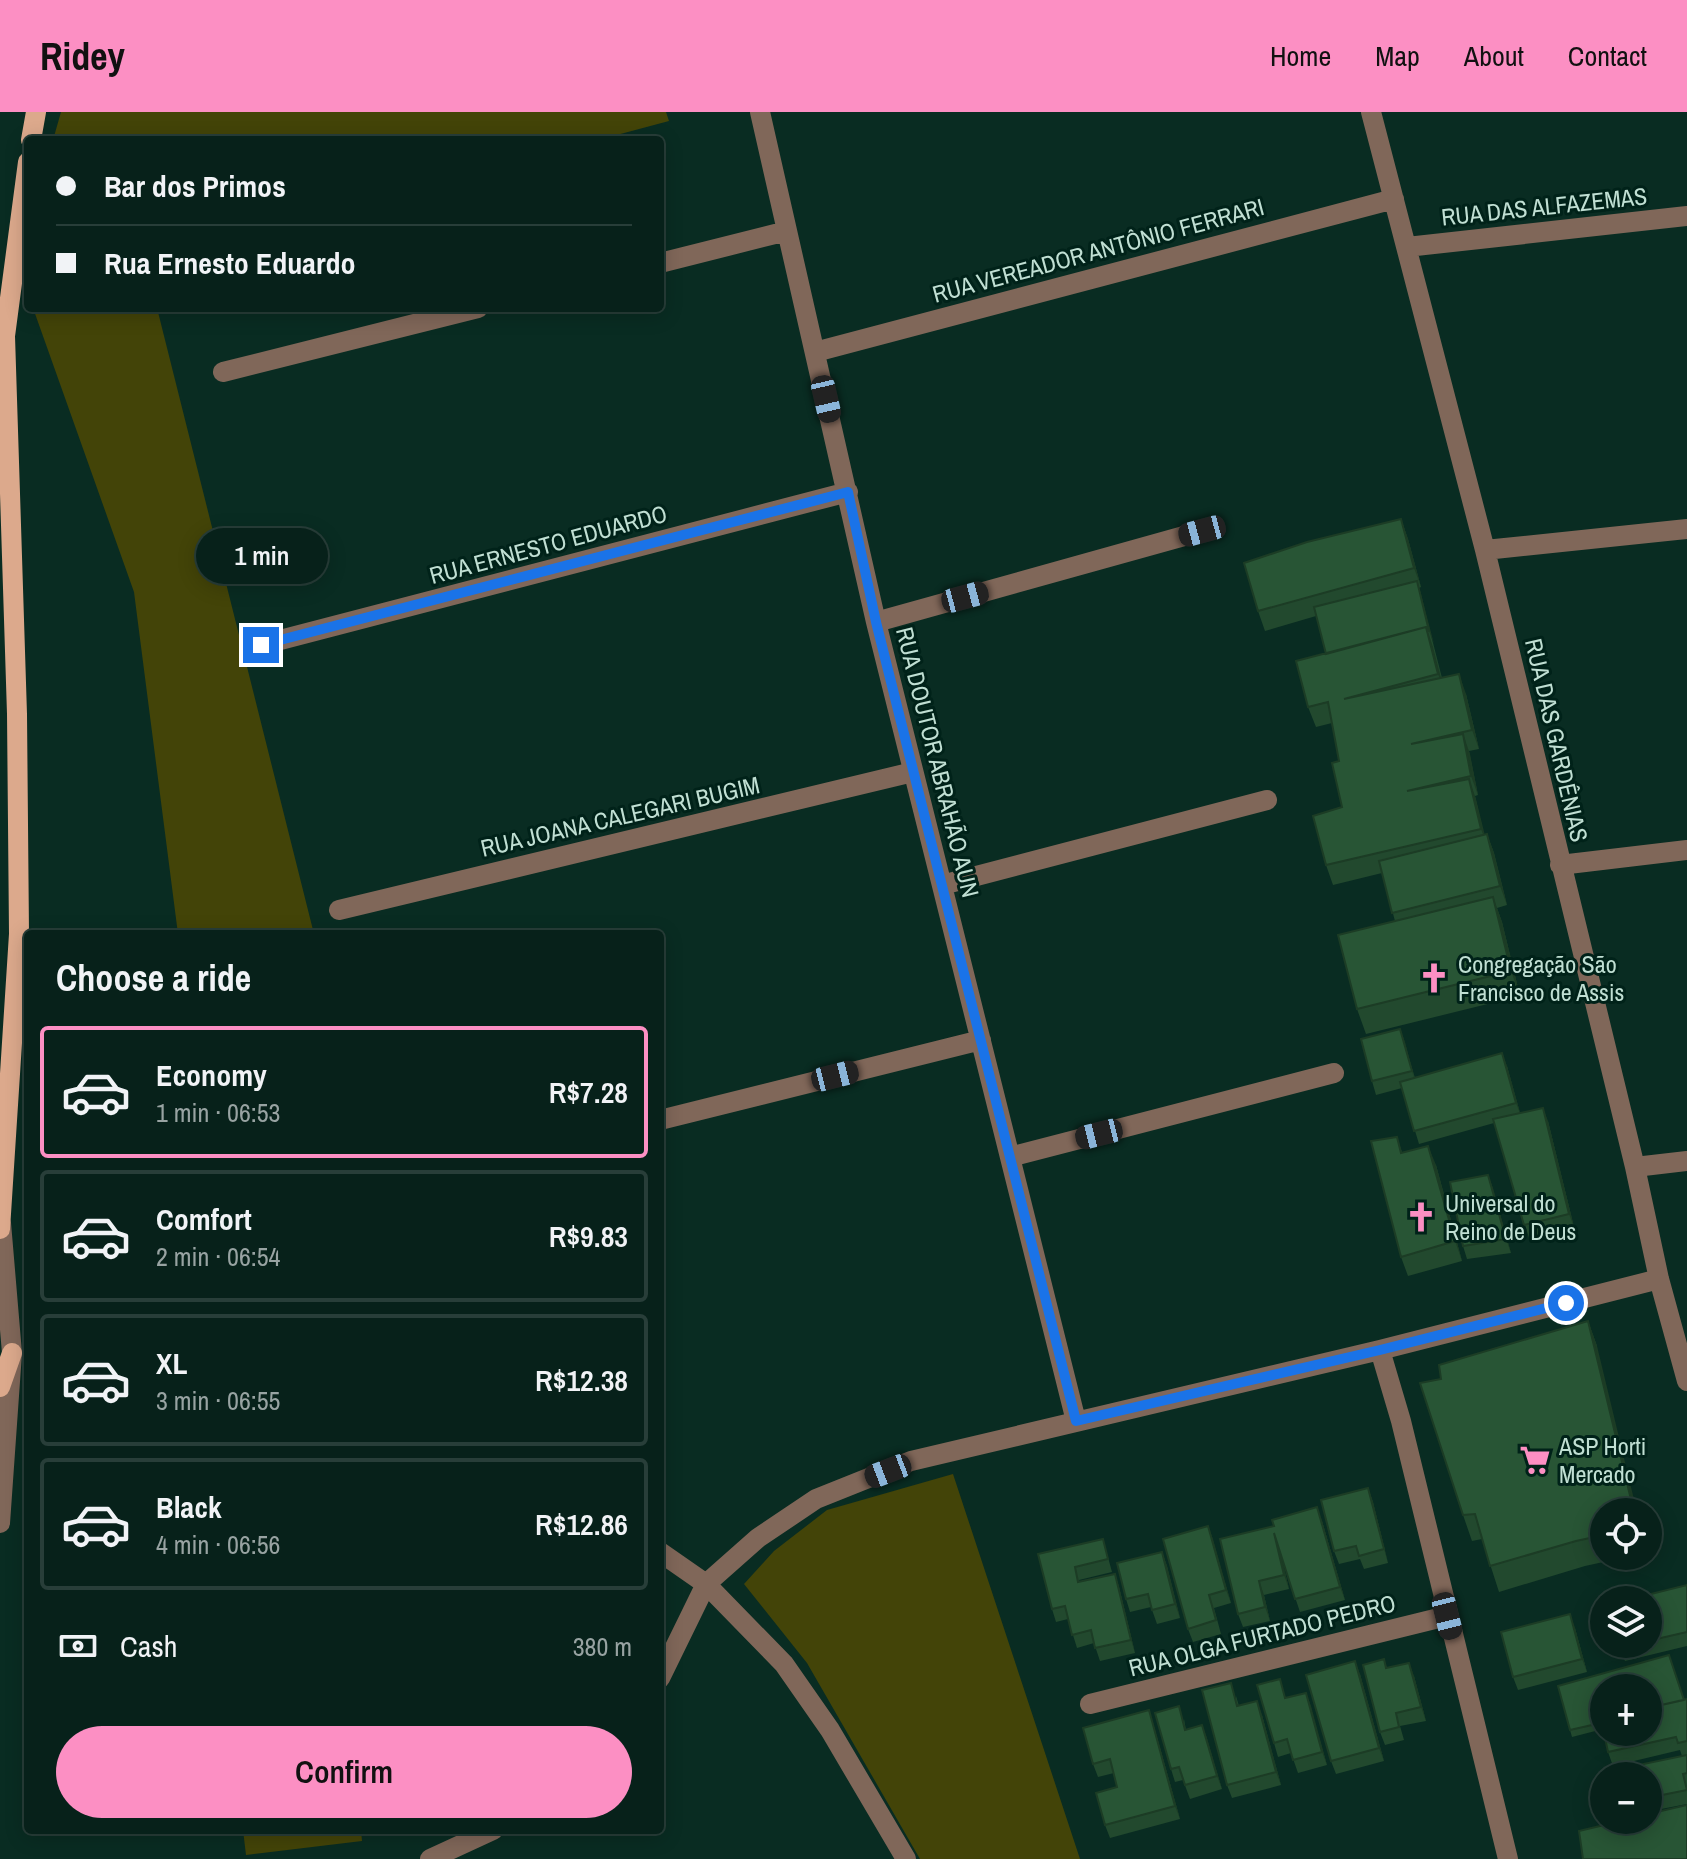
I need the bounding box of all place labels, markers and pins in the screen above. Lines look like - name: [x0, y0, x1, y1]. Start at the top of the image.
- place label: Congregação São Francisco de Assis: [1458, 948, 1624, 1008]
- church icon: Congregação São Francisco de Assis: [1417, 961, 1451, 995]
- place label: Universal do Reino de Deus: [1445, 1187, 1576, 1247]
- church icon: Universal do Reino de Deus: [1404, 1200, 1438, 1234]
- place label: ASP Horti Mercado: [1558, 1430, 1646, 1490]
- supermarket icon: ASP Horti Mercado: [1518, 1443, 1552, 1477]

